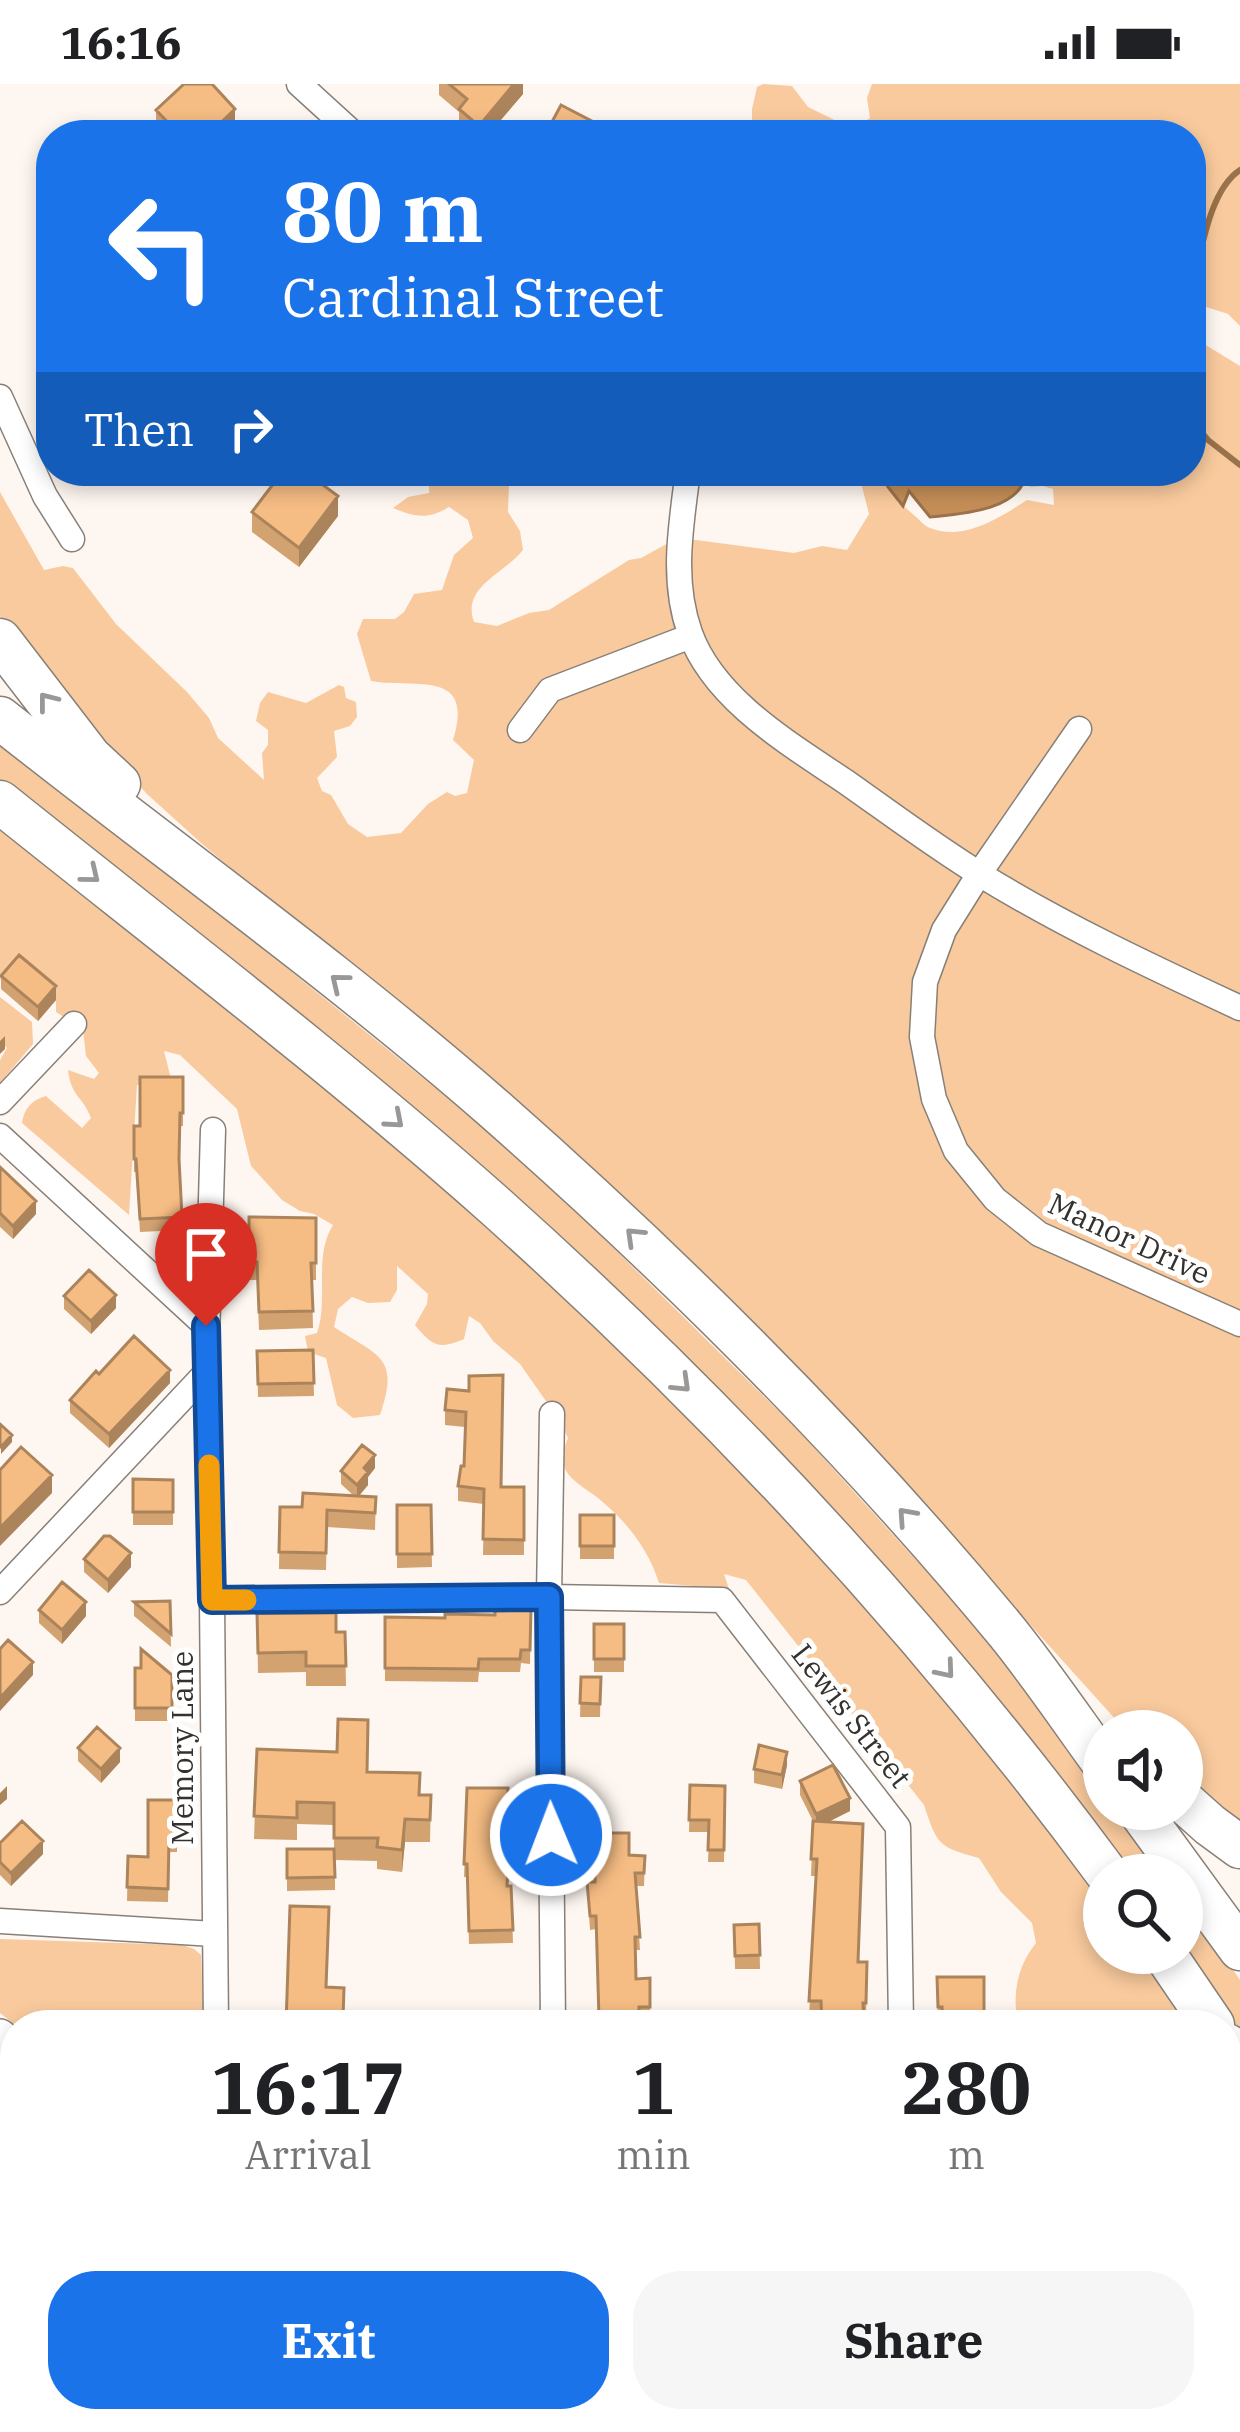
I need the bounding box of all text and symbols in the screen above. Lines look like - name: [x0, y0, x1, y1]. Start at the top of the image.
- text: 16:16: [60, 13, 182, 71]
- text: 80 m: [282, 156, 484, 265]
- icon: left: [84, 168, 240, 324]
- text: Cardinal Street: [282, 262, 664, 332]
- icon: right: [218, 396, 284, 462]
- text: Then: [84, 400, 194, 458]
- one-way arrow: [40, 693, 62, 715]
- one-way arrow: [78, 861, 100, 882]
- one-way arrow: [331, 974, 353, 996]
- one-way arrow: [381, 1105, 403, 1127]
- street label: Manor Drive: [1042, 1183, 1217, 1292]
- pin: [155, 1203, 257, 1326]
- icon: arrive: [173, 1221, 239, 1287]
- one-way arrow: [627, 1229, 648, 1251]
- one-way arrow: [668, 1369, 690, 1391]
- one-way arrow: [899, 1509, 920, 1530]
- street label: Lewis Street: [784, 1635, 921, 1795]
- street label: Memory Lane: [162, 1651, 201, 1845]
- one-way arrow: [932, 1656, 954, 1678]
- map controls: [1083, 1710, 1203, 1974]
- button: sound: [1083, 1710, 1203, 1830]
- position arrow: [488, 1772, 614, 1898]
- button: search: [1083, 1854, 1203, 1974]
- text: 16:17: [211, 2040, 405, 2134]
- text: 1: [632, 2040, 675, 2134]
- text: 280: [902, 2040, 1031, 2134]
- text: Arrival: [245, 2129, 372, 2180]
- text: min: [616, 2129, 691, 2180]
- text: m: [948, 2129, 985, 2180]
- button: Exit: [48, 2271, 609, 2409]
- button: Share: [633, 2271, 1194, 2409]

